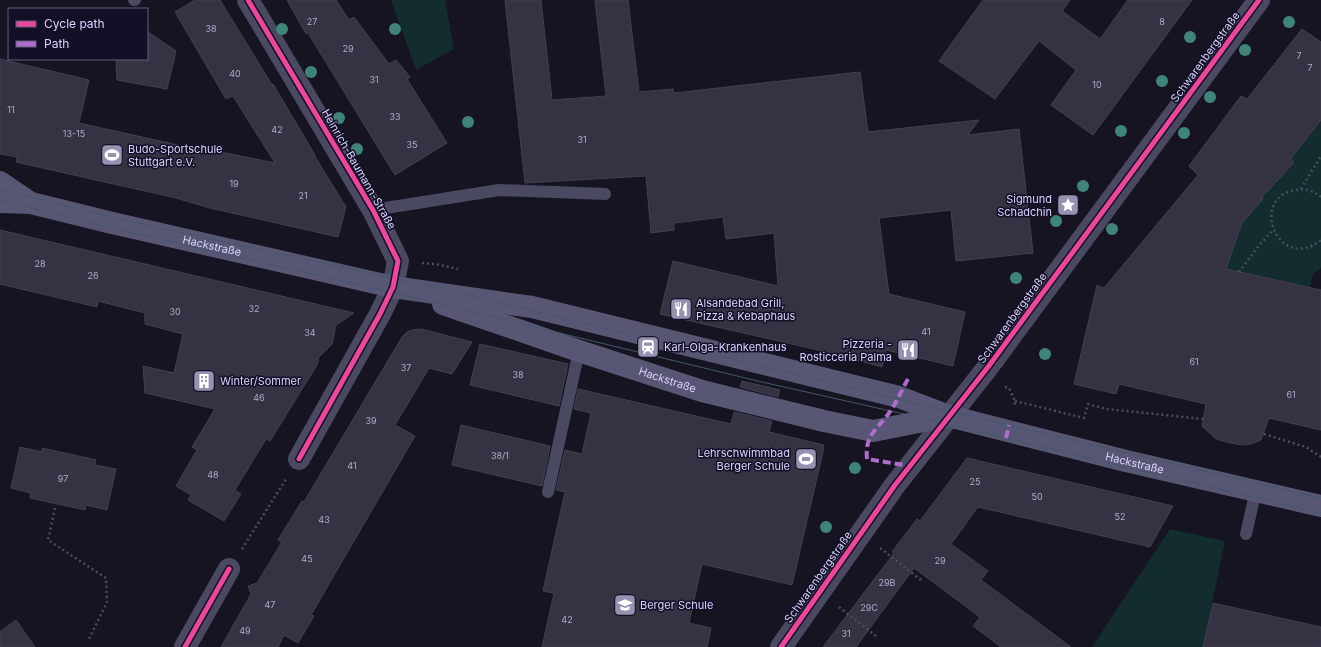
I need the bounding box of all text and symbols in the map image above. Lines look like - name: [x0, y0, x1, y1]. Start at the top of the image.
- legend: [8, 8, 148, 60]
- street label: Schwarenbergstraße: [1167, 9, 1243, 105]
- text: Cycle path: [44, 16, 105, 31]
- house number: 27: [307, 16, 317, 27]
- house number: 8: [1159, 16, 1165, 27]
- house number: 38: [205, 23, 217, 34]
- text: Path: [44, 36, 69, 51]
- house number: 29: [342, 43, 354, 54]
- house number: 7: [1296, 50, 1302, 61]
- house number: 7: [1307, 62, 1313, 73]
- house number: 40: [229, 68, 241, 79]
- house number: 31: [369, 74, 379, 85]
- house number: 10: [1092, 79, 1102, 90]
- house number: 11: [7, 104, 15, 115]
- street label: Heinrich-Baumann-Straße: [319, 106, 399, 232]
- house number: 33: [389, 111, 401, 122]
- house number: 42: [271, 124, 283, 135]
- house number: 13-15: [63, 128, 85, 139]
- house number: 31: [577, 134, 587, 145]
- house number: 35: [406, 139, 418, 150]
- sports icon: Budo-Sportschule Stuttgart e.V.: [99, 142, 125, 168]
- place label: Budo-Sportschule Stuttgart e.V.: [128, 142, 222, 169]
- house number: 19: [229, 178, 239, 189]
- house number: 21: [298, 190, 308, 201]
- place label: Sigmund Schadchin: [997, 192, 1052, 219]
- place icon: Sigmund Schadchin: [1055, 192, 1081, 218]
- street label: Hackstraße: [181, 232, 243, 259]
- house number: 28: [34, 258, 46, 269]
- house number: 26: [87, 270, 99, 281]
- street label: Schwarenbergstraße: [974, 270, 1050, 366]
- restaurant icon: Alsandebad Grill, Pizza & Kebaphaus: [668, 296, 694, 322]
- place label: Alsandebad Grill, Pizza & Kebaphaus: [696, 296, 796, 323]
- house number: 32: [248, 303, 260, 314]
- house number: 30: [169, 306, 181, 317]
- house number: 41: [921, 326, 931, 337]
- house number: 34: [304, 327, 316, 338]
- station icon: Karl-Olga-Krankenhaus: [635, 334, 661, 360]
- place label: Pizzeria - Rosticceria Palma: [800, 337, 892, 364]
- restaurant icon: Pizzeria - Rosticceria Palma: [895, 337, 921, 363]
- place label: Karl-Olga-Krankenhaus: [664, 340, 787, 354]
- house number: 61: [1189, 356, 1199, 367]
- house number: 37: [401, 362, 411, 373]
- street label: Hackstraße: [637, 364, 698, 396]
- building icon: Winter/Sommer: [191, 368, 217, 394]
- house number: 38: [512, 369, 524, 380]
- place label: Winter/Sommer: [220, 374, 301, 388]
- house number: 61: [1286, 389, 1296, 400]
- house number: 46: [253, 392, 265, 403]
- house number: 39: [365, 415, 377, 426]
- place label: Lehrschwimmbad Berger Schule: [697, 446, 790, 473]
- sports icon: Lehrschwimmbad Berger Schule: [793, 446, 819, 472]
- street label: Hackstraße: [1104, 449, 1165, 477]
- house number: 38/1: [491, 450, 509, 461]
- house number: 41: [347, 460, 357, 471]
- house number: 48: [207, 469, 219, 480]
- house number: 97: [58, 473, 68, 484]
- house number: 25: [970, 476, 980, 487]
- house number: 50: [1031, 491, 1043, 502]
- house number: 52: [1115, 511, 1125, 522]
- house number: 43: [318, 514, 330, 525]
- street label: Schwarenbergstraße: [781, 528, 855, 626]
- house number: 45: [301, 553, 313, 564]
- house number: 29: [934, 555, 946, 566]
- house number: 29B: [879, 577, 896, 588]
- school or university icon: Berger Schule: [612, 592, 638, 618]
- place label: Berger Schule: [640, 598, 713, 612]
- house number: 47: [265, 599, 275, 610]
- house number: 29C: [860, 602, 878, 613]
- house number: 42: [561, 614, 573, 625]
- house number: 49: [239, 625, 251, 636]
- house number: 31: [841, 628, 851, 639]

